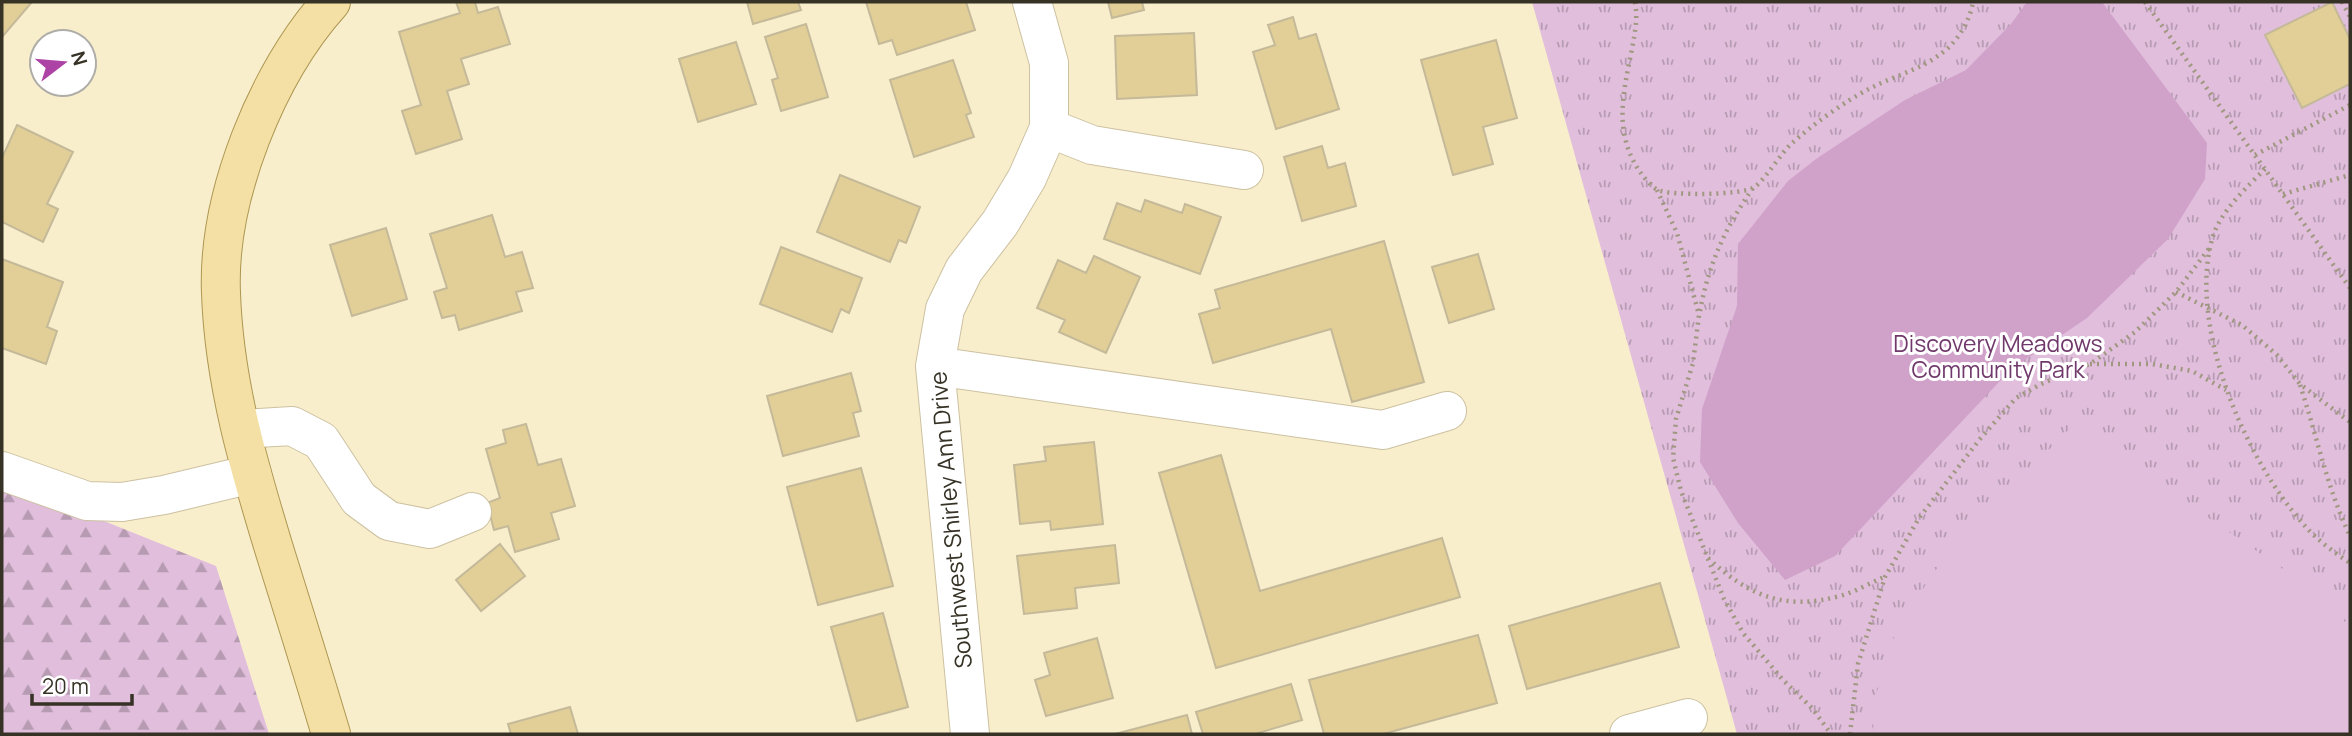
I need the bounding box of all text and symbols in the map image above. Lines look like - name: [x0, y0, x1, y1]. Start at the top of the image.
- north arrow: [28, 28, 98, 98]
- text: N: [65, 48, 94, 68]
- park label: Discovery Meadows Community Park: [1893, 327, 2103, 385]
- street label: Southwest Shirley Ann Drive: [921, 370, 979, 670]
- scale bar: [32, 662, 131, 706]
- text: 20 m: [42, 672, 89, 700]

